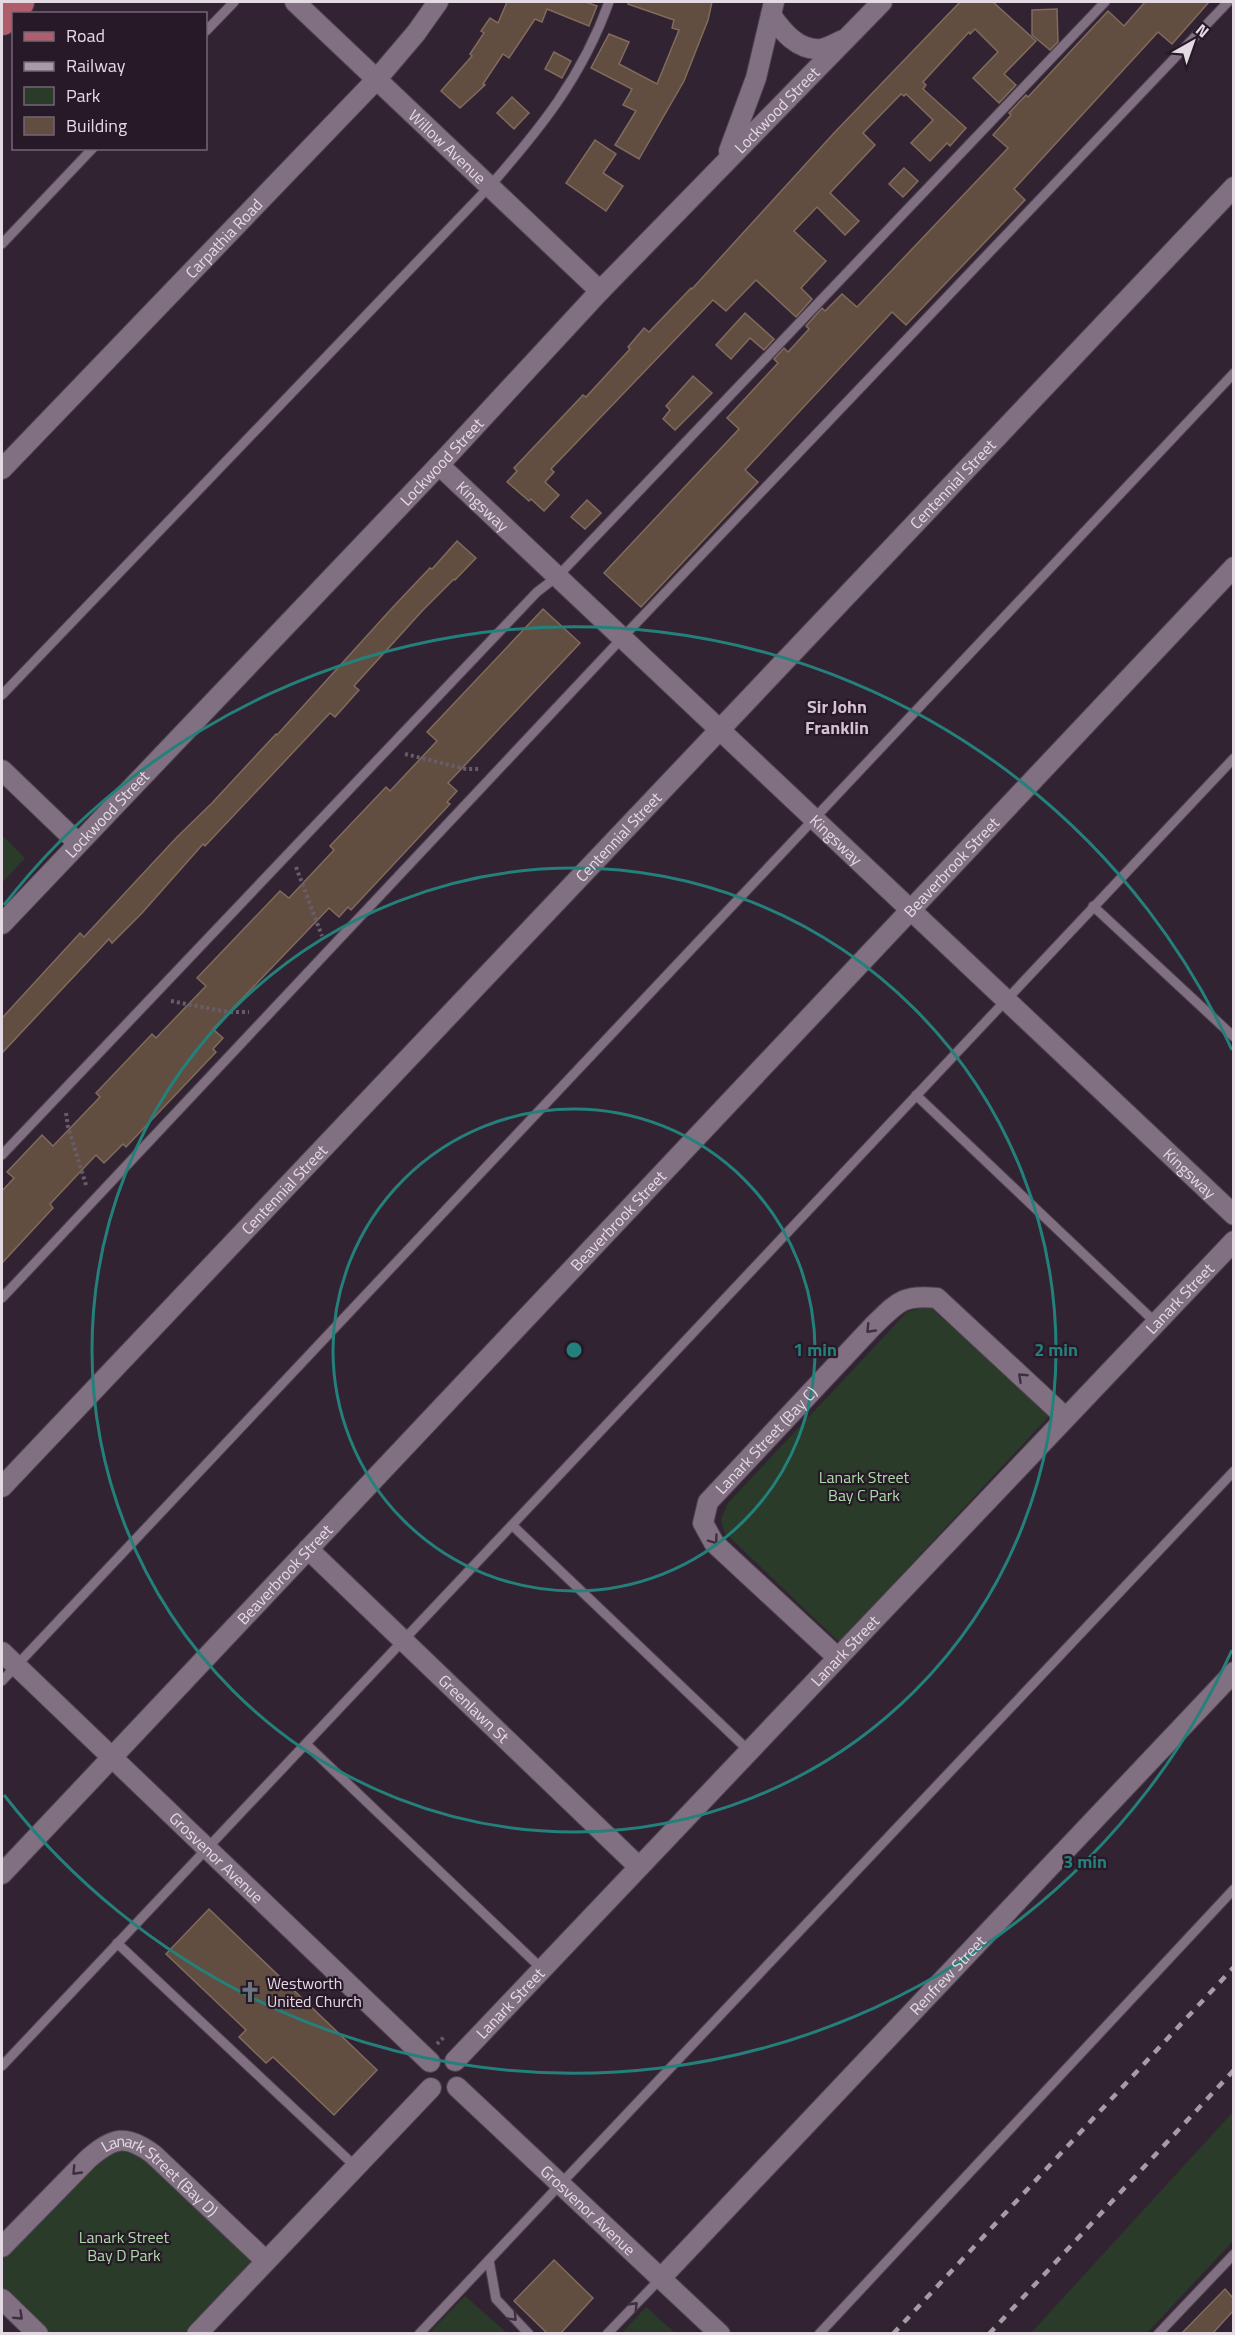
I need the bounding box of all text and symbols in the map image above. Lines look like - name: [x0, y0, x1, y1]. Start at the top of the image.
- legend: [12, 12, 207, 150]
- north arrow: [1163, 12, 1223, 72]
- text: N: [1191, 18, 1215, 43]
- text: Road: [66, 22, 105, 49]
- text: Railway: [66, 52, 126, 79]
- street label: Lockwood Street: [729, 61, 825, 159]
- text: Park: [66, 82, 101, 109]
- street label: Willow Avenue: [403, 104, 492, 189]
- text: Building: [66, 112, 127, 139]
- street label: Carpathia Road: [180, 193, 268, 284]
- street label: Lockwood Street: [394, 412, 489, 511]
- street label: Centennial Street: [904, 433, 1002, 534]
- street label: Kingsway: [451, 475, 515, 537]
- district label: Sir John Franklin: [805, 693, 869, 741]
- street label: Lockwood Street: [59, 764, 155, 863]
- street label: Centennial Street: [570, 786, 667, 887]
- street label: Kingsway: [804, 809, 868, 871]
- street label: Beaverbrook Street: [898, 811, 1005, 923]
- street label: Centennial Street: [235, 1139, 333, 1240]
- street label: Kingsway: [1158, 1142, 1222, 1204]
- street label: Beaverbrook Street: [565, 1165, 672, 1276]
- street label: Lanark Street: [1140, 1257, 1220, 1339]
- one-way arrow: [867, 1322, 878, 1333]
- text: 1 min: [793, 1336, 837, 1363]
- text: 2 min: [1034, 1336, 1078, 1363]
- centre of rings: [564, 1340, 584, 1360]
- one-way arrow: [1018, 1373, 1029, 1384]
- street label: Lanark Street (Bay C): [709, 1381, 823, 1499]
- park label: Lanark Street Bay C Park: [819, 1465, 910, 1507]
- street label: Beaverbrook Street: [231, 1518, 338, 1630]
- one-way arrow: [707, 1533, 718, 1544]
- street label: Lanark Street: [805, 1609, 885, 1692]
- street label: Greenlawn St: [433, 1668, 515, 1749]
- street label: Grosvenor Avenue: [164, 1806, 269, 1909]
- text: 3 min: [1063, 1848, 1107, 1875]
- street label: Renfrew Street: [904, 1929, 992, 2020]
- street label: Lanark Street: [470, 1962, 550, 2044]
- place label: Westworth United Church: [267, 1971, 362, 2013]
- church icon: Westworth United Church: [238, 1980, 262, 2004]
- street label: Lanark Street (Bay D): [96, 2128, 224, 2222]
- street label: Grosvenor Avenue: [535, 2159, 641, 2261]
- one-way arrow: [72, 2164, 83, 2174]
- park label: Lanark Street Bay D Park: [79, 2225, 170, 2267]
- one-way arrow: [627, 2302, 638, 2312]
- one-way arrow: [12, 2309, 23, 2320]
- one-way arrow: [506, 2310, 517, 2321]

